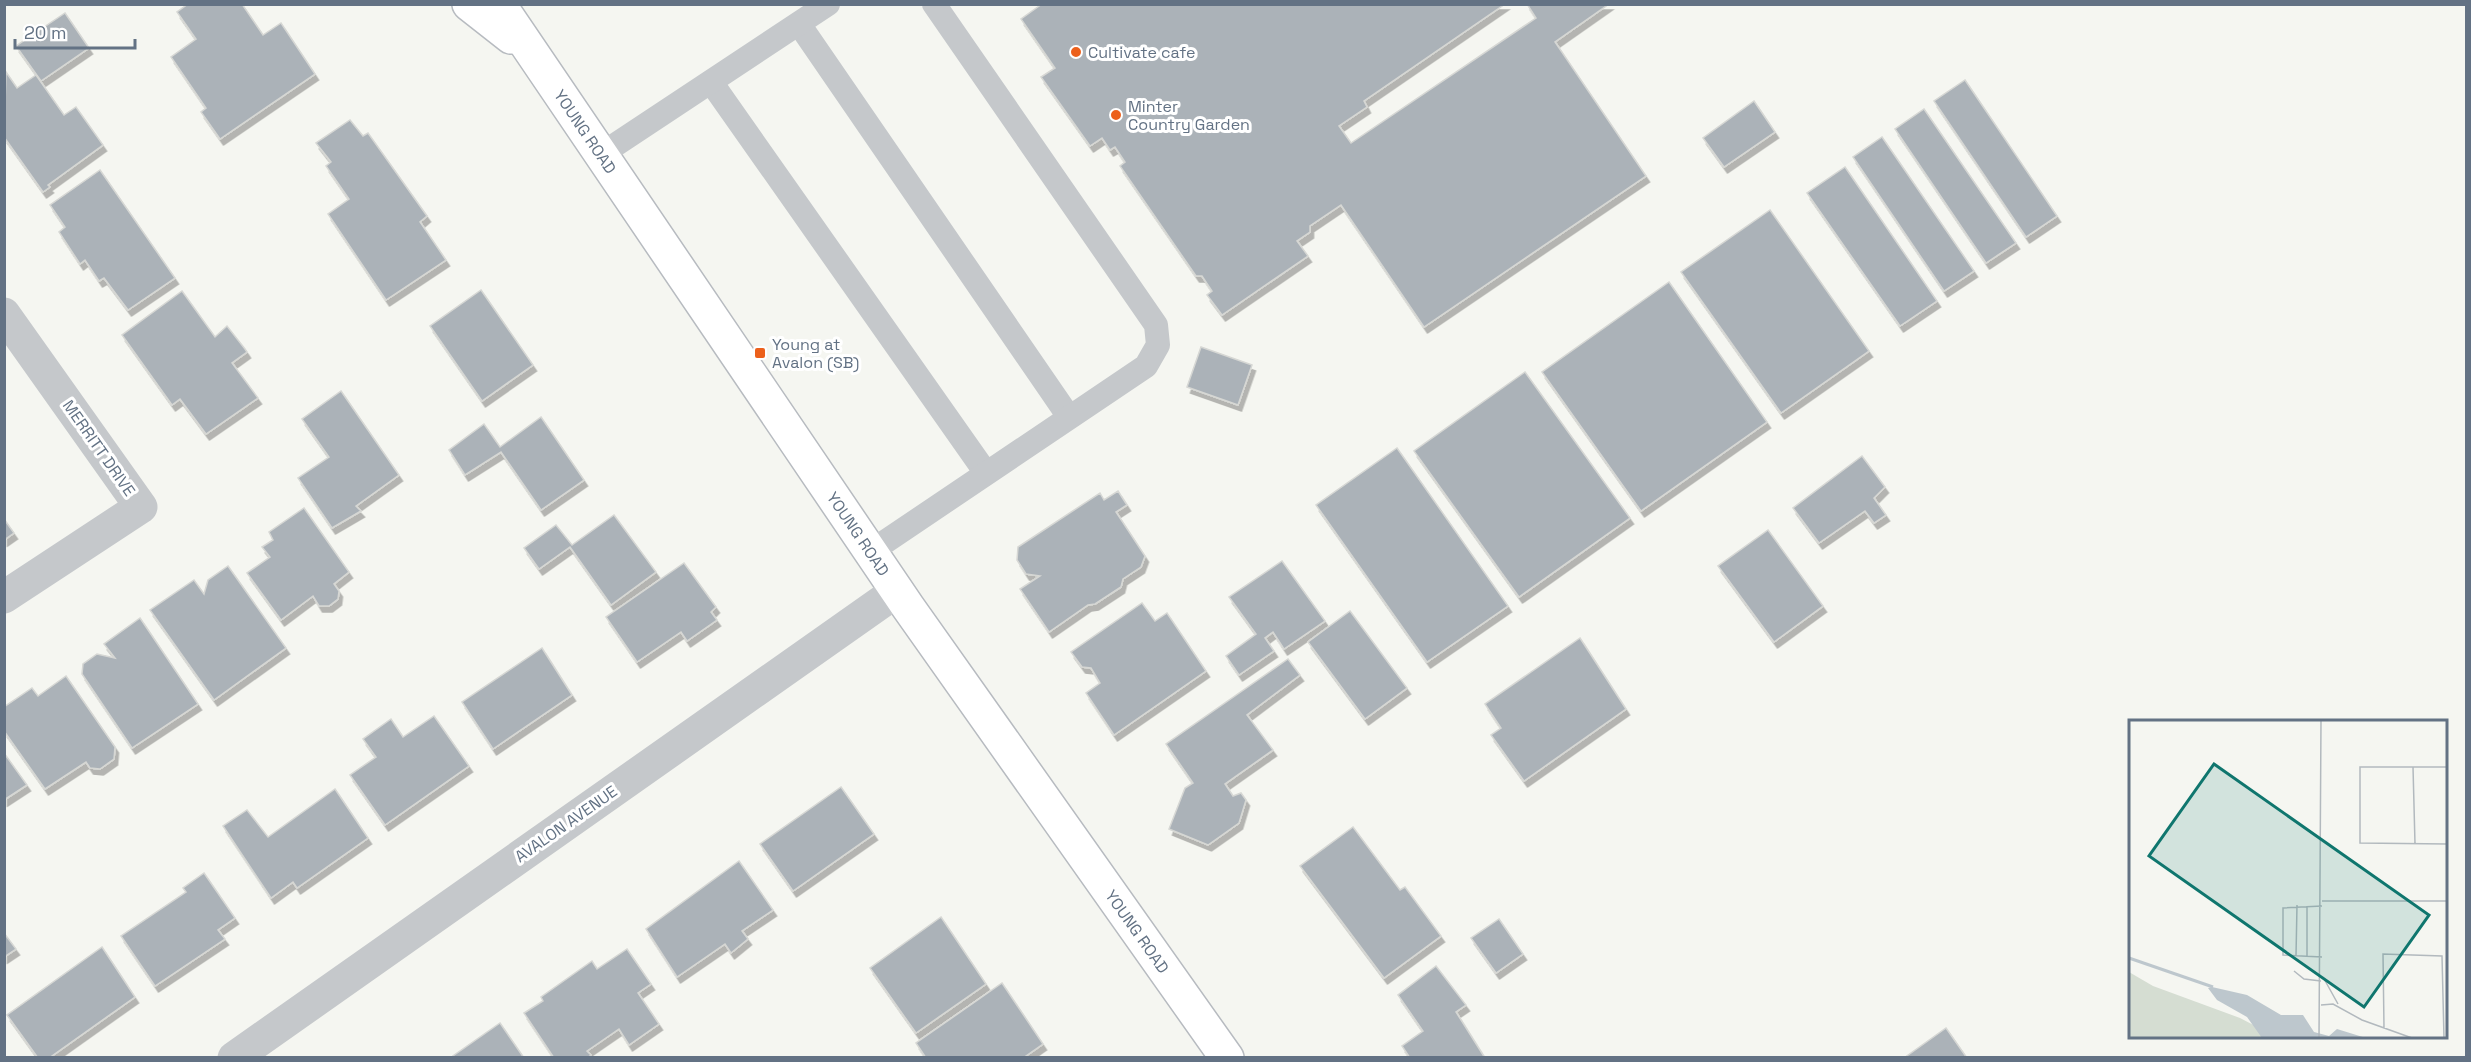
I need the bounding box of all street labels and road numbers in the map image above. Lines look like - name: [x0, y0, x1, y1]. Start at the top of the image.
- street label: YOUNG ROAD: [549, 85, 621, 178]
- street label: MERRITT DRIVE: [58, 396, 140, 500]
- street label: YOUNG ROAD: [822, 487, 894, 580]
- street label: AVALON AVENUE: [511, 781, 621, 867]
- street label: YOUNG ROAD: [1101, 886, 1174, 977]

